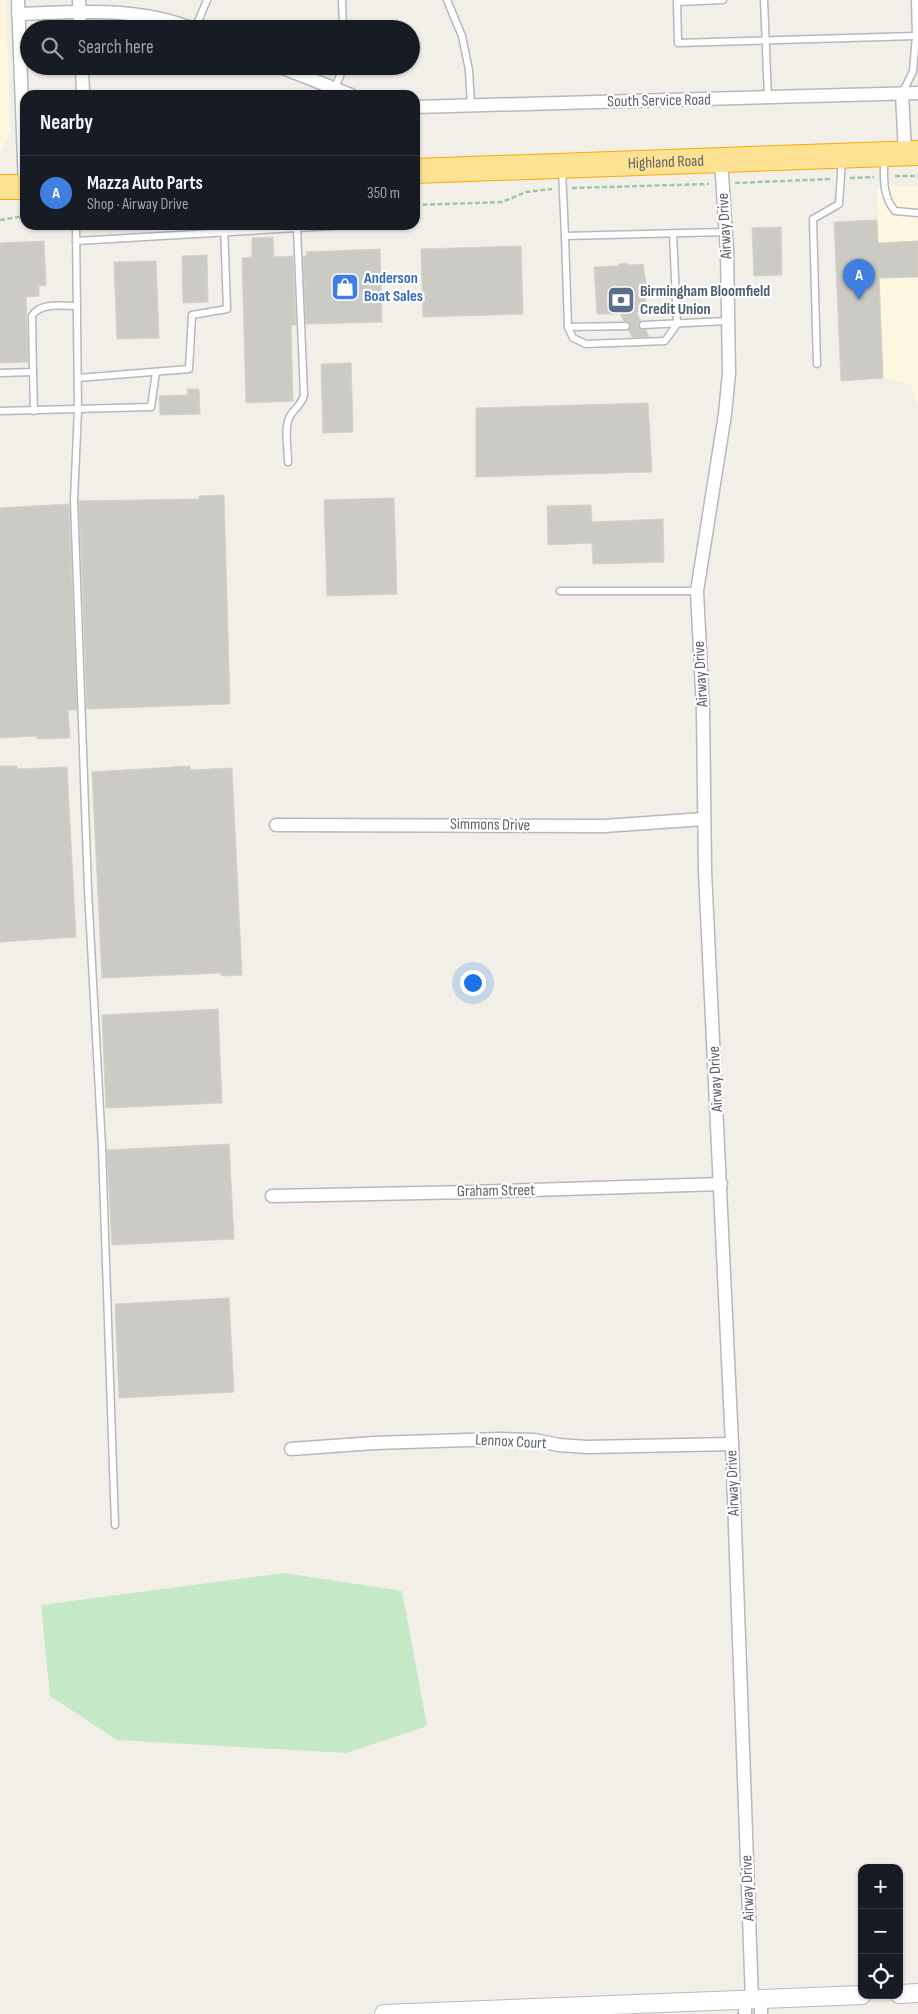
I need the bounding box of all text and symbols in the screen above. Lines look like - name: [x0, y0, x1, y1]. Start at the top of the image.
- search box: [20, 20, 420, 75]
- icon: search: [38, 34, 66, 62]
- text: Search here: [78, 36, 154, 59]
- street label: South Service Road: [607, 91, 711, 111]
- text: Nearby: [40, 110, 93, 135]
- street label: Highland Road: [627, 151, 704, 173]
- text: Mazza Auto Parts: [87, 172, 203, 195]
- text: A: [52, 184, 60, 203]
- text: 350 m: [367, 184, 400, 203]
- street label: Airway Drive: [714, 192, 736, 261]
- text: Shop · Airway Drive: [87, 195, 188, 214]
- pin: A: [843, 259, 875, 300]
- place label: Anderson Boat Sales: [363, 269, 423, 306]
- shop icon: Anderson Boat Sales: [330, 272, 360, 302]
- place label: Birmingham Bloomfield Credit Union: [640, 282, 770, 319]
- bank icon: Birmingham Bloomfield Credit Union: [606, 285, 636, 315]
- street label: Airway Drive: [690, 640, 712, 709]
- street label: Simmons Drive: [450, 815, 530, 835]
- your location: [460, 970, 486, 996]
- street label: Airway Drive: [705, 1045, 727, 1114]
- street label: Graham Street: [457, 1181, 535, 1201]
- street label: Lennox Court: [475, 1431, 547, 1453]
- street label: Airway Drive: [722, 1450, 744, 1517]
- street label: Airway Drive: [737, 1855, 759, 1922]
- map controls: [858, 1864, 903, 1999]
- button: +: [858, 1864, 903, 1909]
- button: −: [858, 1909, 903, 1954]
- button: locate: [858, 1954, 903, 1999]

